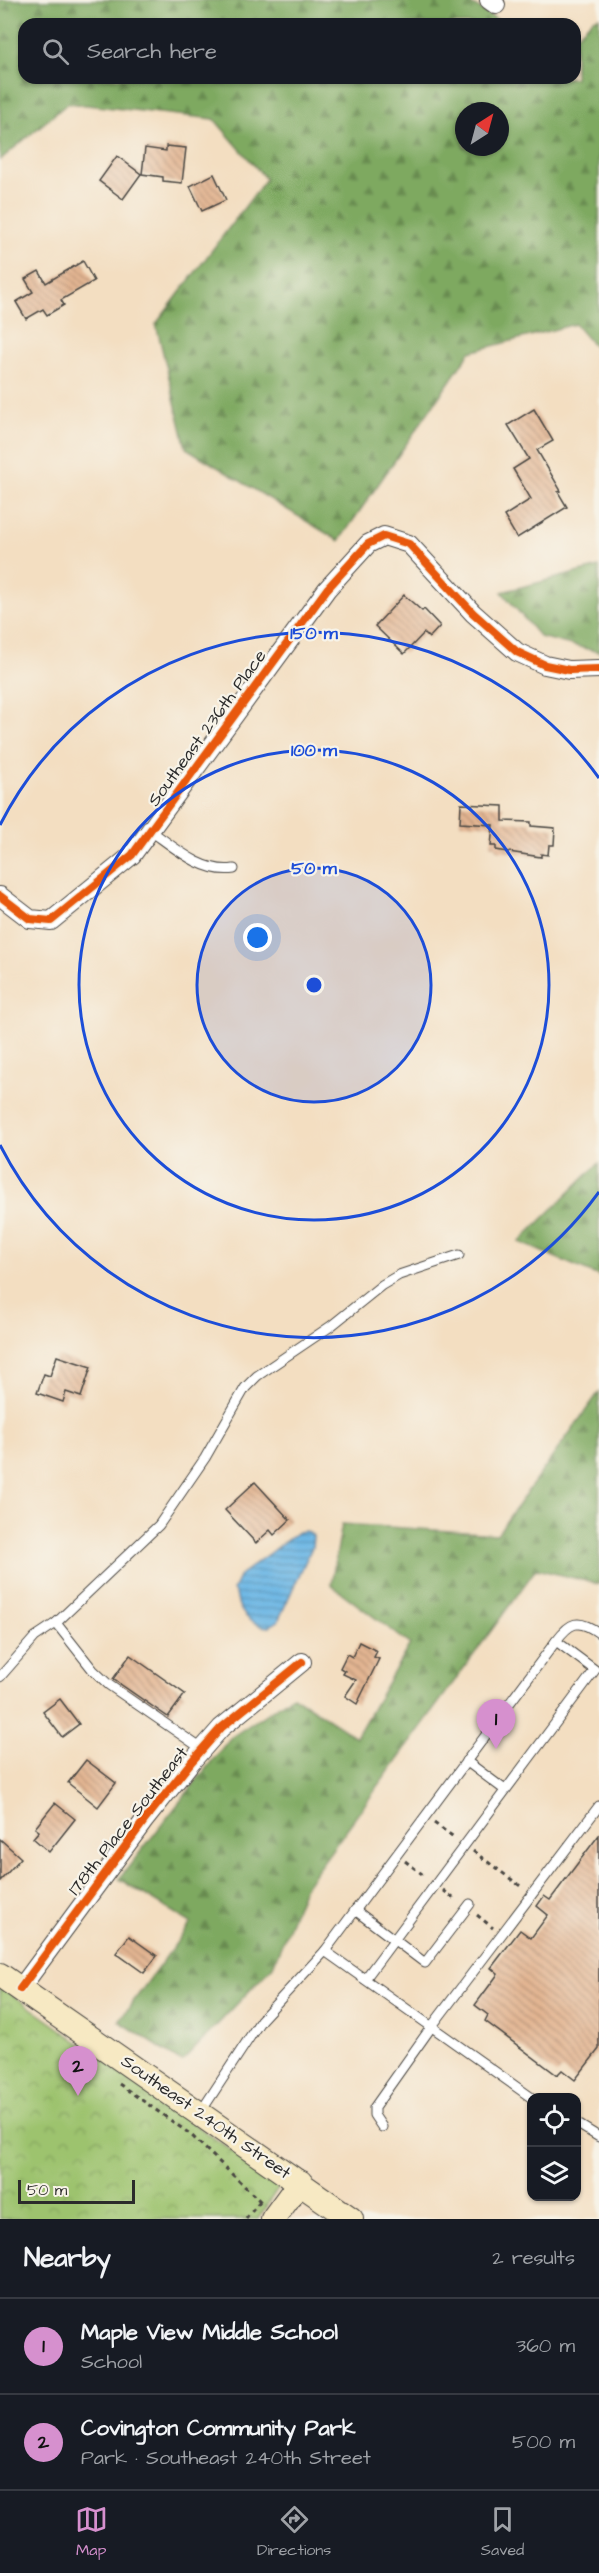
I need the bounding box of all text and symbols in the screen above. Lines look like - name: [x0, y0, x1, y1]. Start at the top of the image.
- search box: [18, 18, 581, 84]
- icon: search: [39, 35, 72, 68]
- text: Search here: [87, 36, 217, 67]
- north arrow: [455, 102, 509, 156]
- text: 150 m: [290, 621, 339, 646]
- street label: Southeast 236th Place: [142, 644, 273, 811]
- text: 100 m: [291, 738, 338, 763]
- text: 50 m: [291, 856, 338, 881]
- your location: [243, 923, 272, 952]
- centre of rings: [304, 975, 324, 995]
- pin: 1: [476, 1700, 516, 1749]
- street label: 178th Place Southeast: [62, 1741, 194, 1901]
- pin: 2: [58, 2046, 98, 2096]
- street label: Southeast 240th Street: [116, 2049, 297, 2186]
- map controls: [527, 2093, 581, 2201]
- button: locate: [527, 2093, 581, 2147]
- button: layers: [527, 2147, 581, 2201]
- scale bar: [18, 2177, 135, 2204]
- text: 50 m: [27, 2179, 67, 2201]
- text: Nearby: [24, 2240, 111, 2276]
- text: 2 results: [492, 2244, 575, 2272]
- text: Maple View Middle School: [81, 2317, 338, 2348]
- text: 1: [42, 2332, 45, 2360]
- text: 360 m: [516, 2332, 575, 2360]
- text: School: [81, 2348, 142, 2376]
- text: Covington Community Park: [81, 2413, 355, 2444]
- text: 2: [38, 2428, 49, 2456]
- text: 500 m: [512, 2428, 575, 2456]
- text: Park · Southeast 240th Street: [81, 2444, 371, 2472]
- tab: Map: [75, 2503, 108, 2561]
- tab: Directions: [257, 2503, 331, 2561]
- tab: Saved: [481, 2503, 524, 2561]

